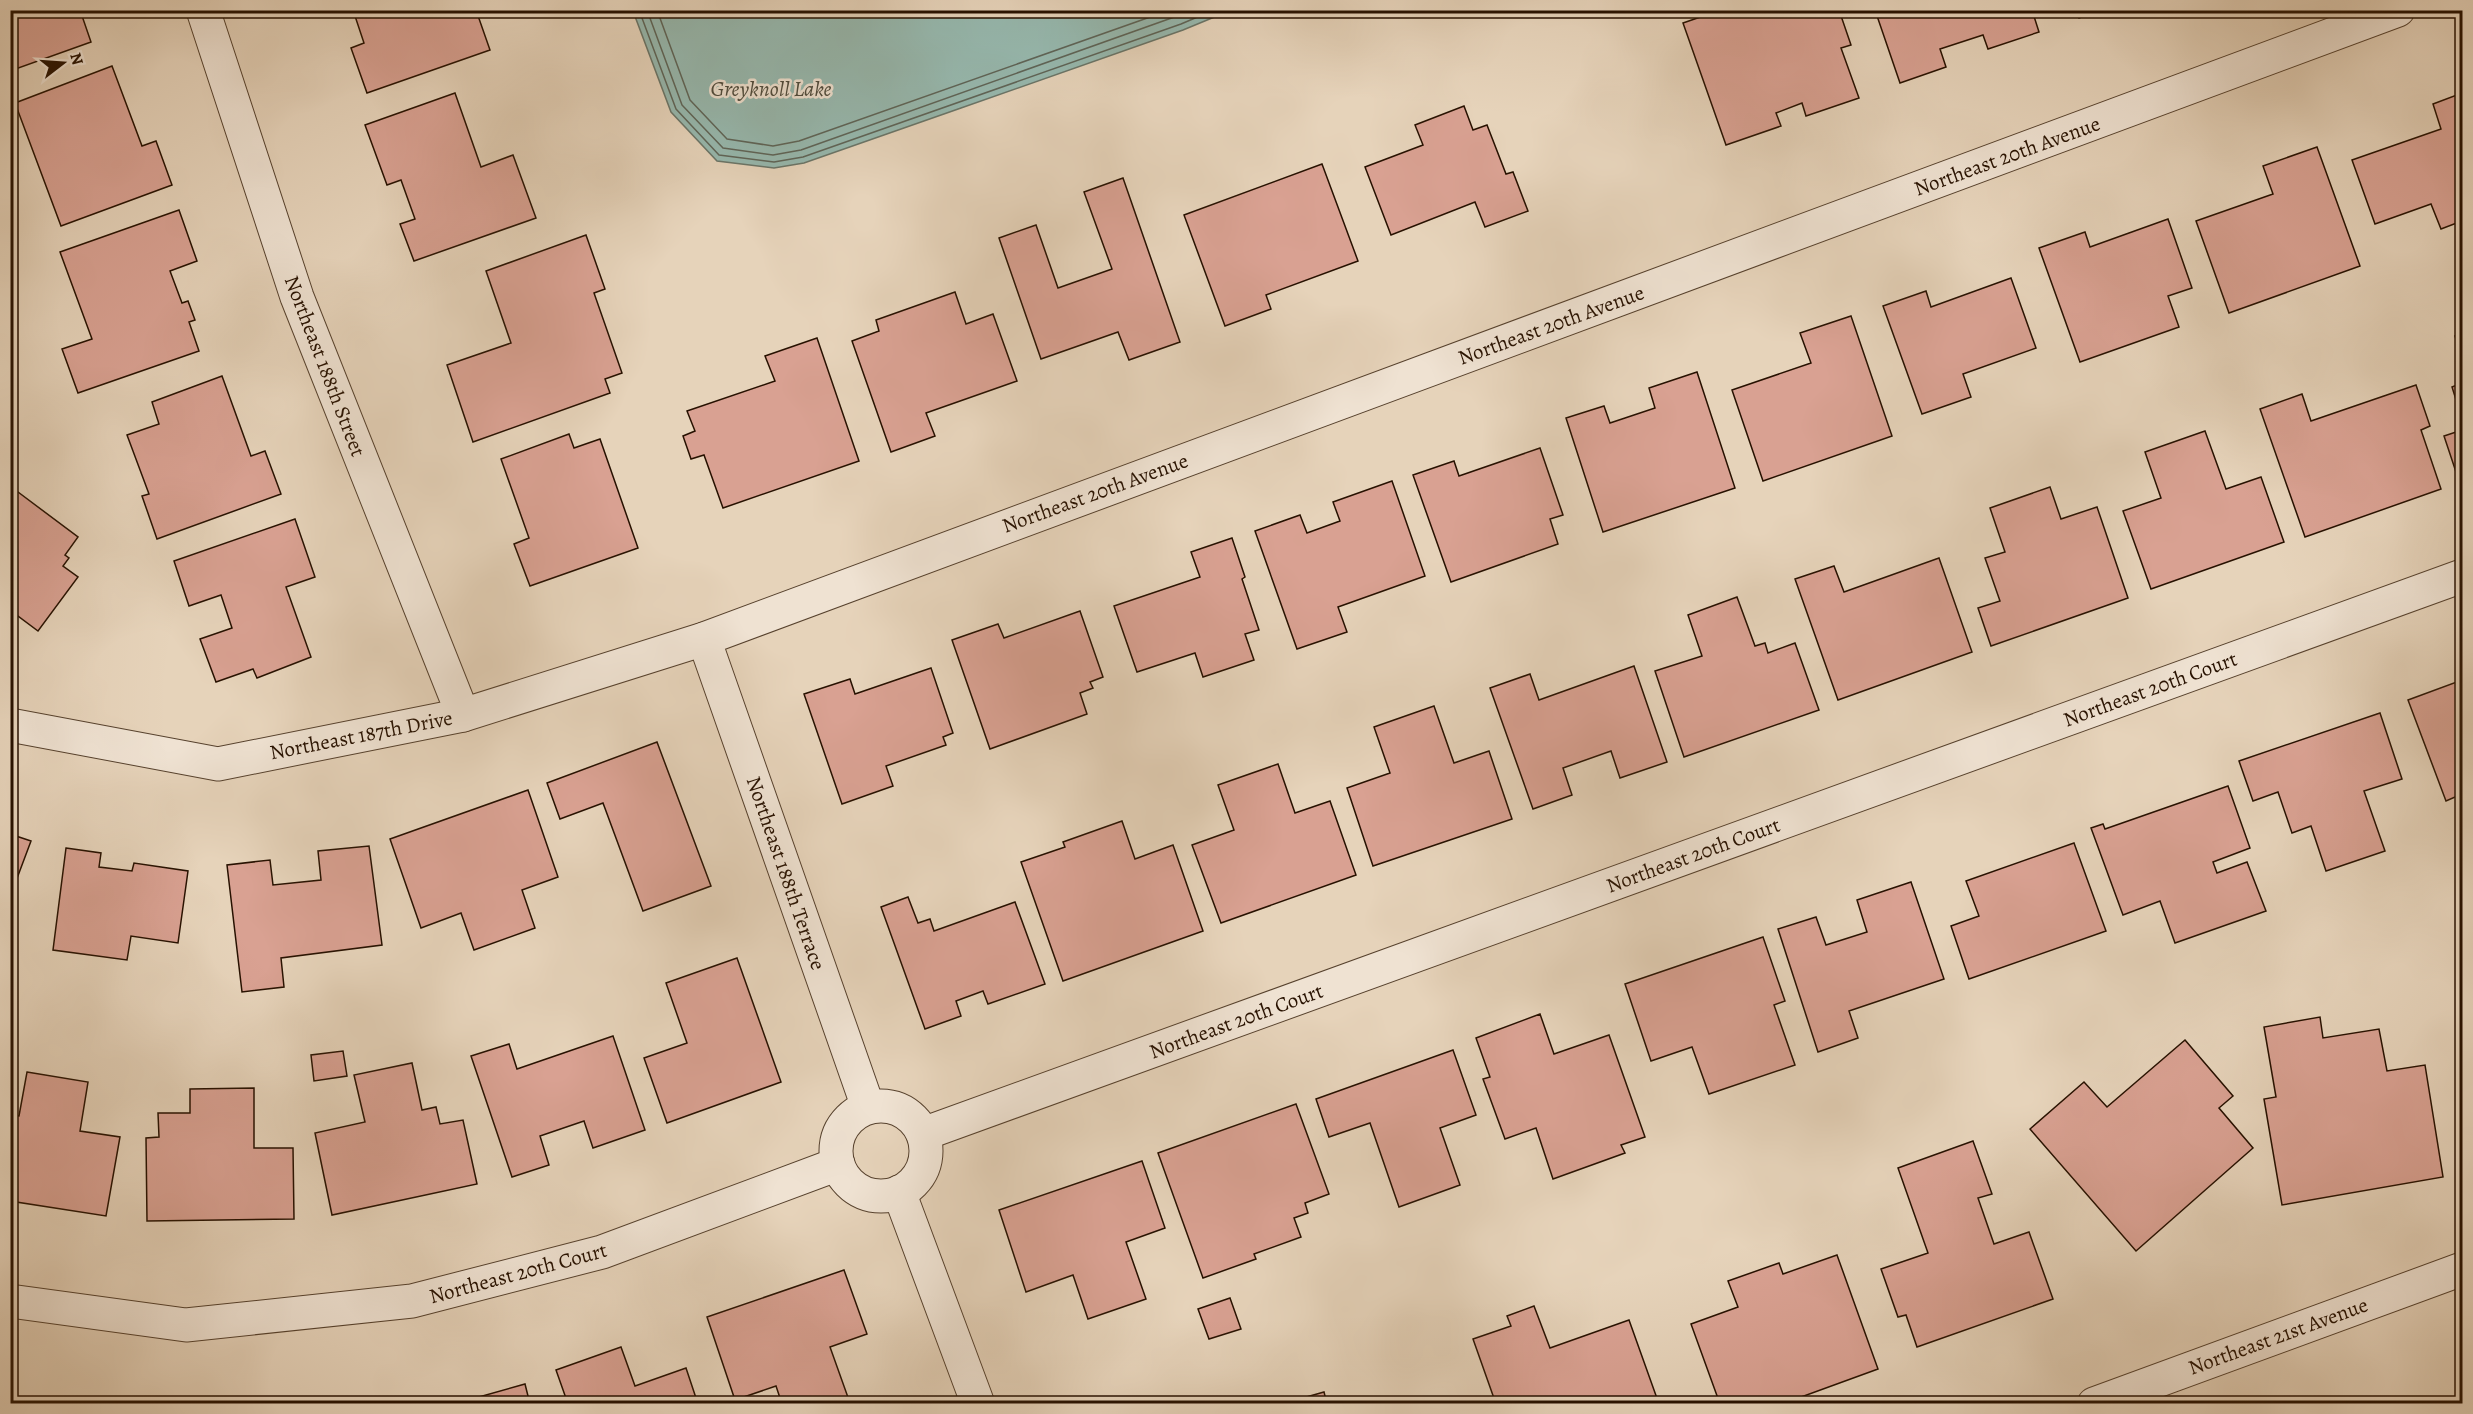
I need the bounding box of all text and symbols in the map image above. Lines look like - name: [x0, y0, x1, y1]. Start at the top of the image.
- north arrow: [33, 33, 93, 93]
- text: N: [64, 50, 89, 68]
- water label: Greyknoll Lake: [710, 74, 832, 104]
- street label: Northeast 20th Avenue: [1910, 109, 2104, 203]
- street label: Northeast 188th Street: [278, 272, 372, 460]
- street label: Northeast 20th Avenue: [1454, 278, 1648, 372]
- street label: Northeast 20th Avenue: [998, 446, 1192, 540]
- street label: Northeast 20th Court: [2059, 645, 2241, 733]
- street label: Northeast 187th Drive: [267, 704, 455, 766]
- street label: Northeast 188th Terrace: [740, 772, 832, 974]
- street label: Northeast 20th Court: [1602, 811, 1784, 899]
- street label: Northeast 20th Court: [1145, 977, 1327, 1065]
- street label: Northeast 20th Court: [426, 1236, 610, 1310]
- street label: Northeast 21st Avenue: [2184, 1290, 2372, 1382]

